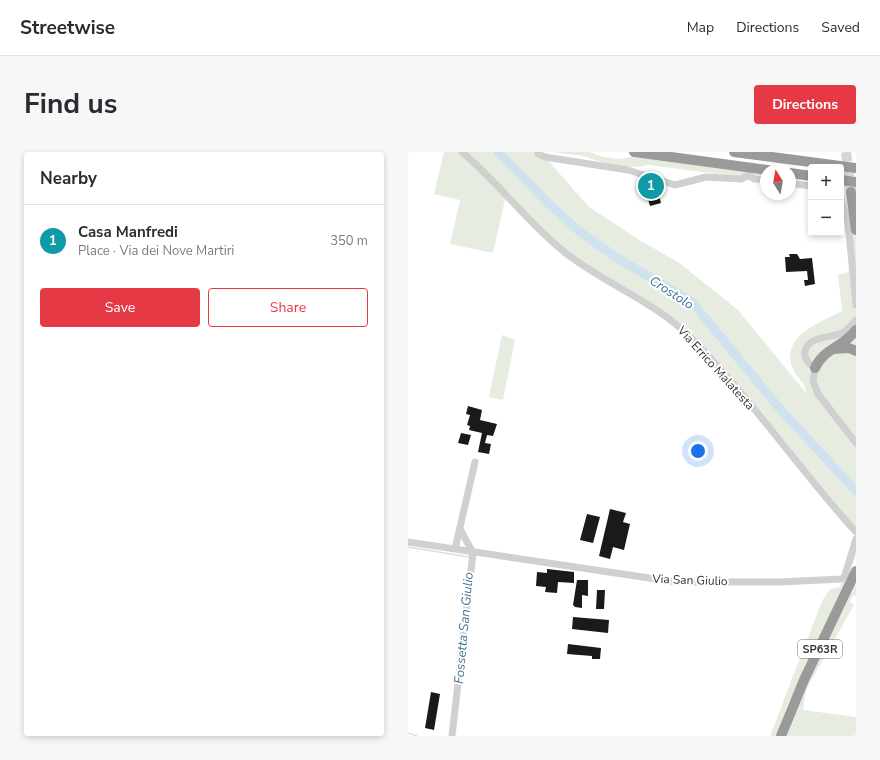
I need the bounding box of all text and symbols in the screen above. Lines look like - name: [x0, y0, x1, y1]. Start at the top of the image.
- text: Streetwise: [20, 15, 115, 41]
- text: Map: [687, 18, 714, 37]
- text: Directions: [736, 18, 799, 37]
- text: Saved: [821, 18, 860, 37]
- text: Find us: [24, 85, 118, 123]
- button: Directions: [754, 85, 856, 124]
- north arrow: [760, 164, 796, 200]
- map controls: [808, 164, 844, 236]
- button: +: [808, 164, 844, 200]
- text: Nearby: [40, 167, 97, 190]
- pin: 1: [638, 171, 664, 201]
- button: −: [808, 200, 844, 236]
- text: Casa Manfredi: [78, 222, 178, 242]
- text: 1: [49, 232, 57, 250]
- text: 350 m: [330, 232, 368, 250]
- text: Place · Via dei Nove Martiri: [78, 242, 234, 260]
- water label: Crostolo: [646, 272, 697, 314]
- button: Save: [40, 288, 200, 327]
- button: Share: [208, 288, 368, 327]
- street label: Via Errico Malatesta: [673, 322, 758, 413]
- your location: [688, 441, 708, 461]
- water label: Fossetta San Giulio: [450, 571, 478, 685]
- street label: Via San Giulio: [651, 571, 728, 589]
- road number: SP63R: [798, 640, 842, 658]

